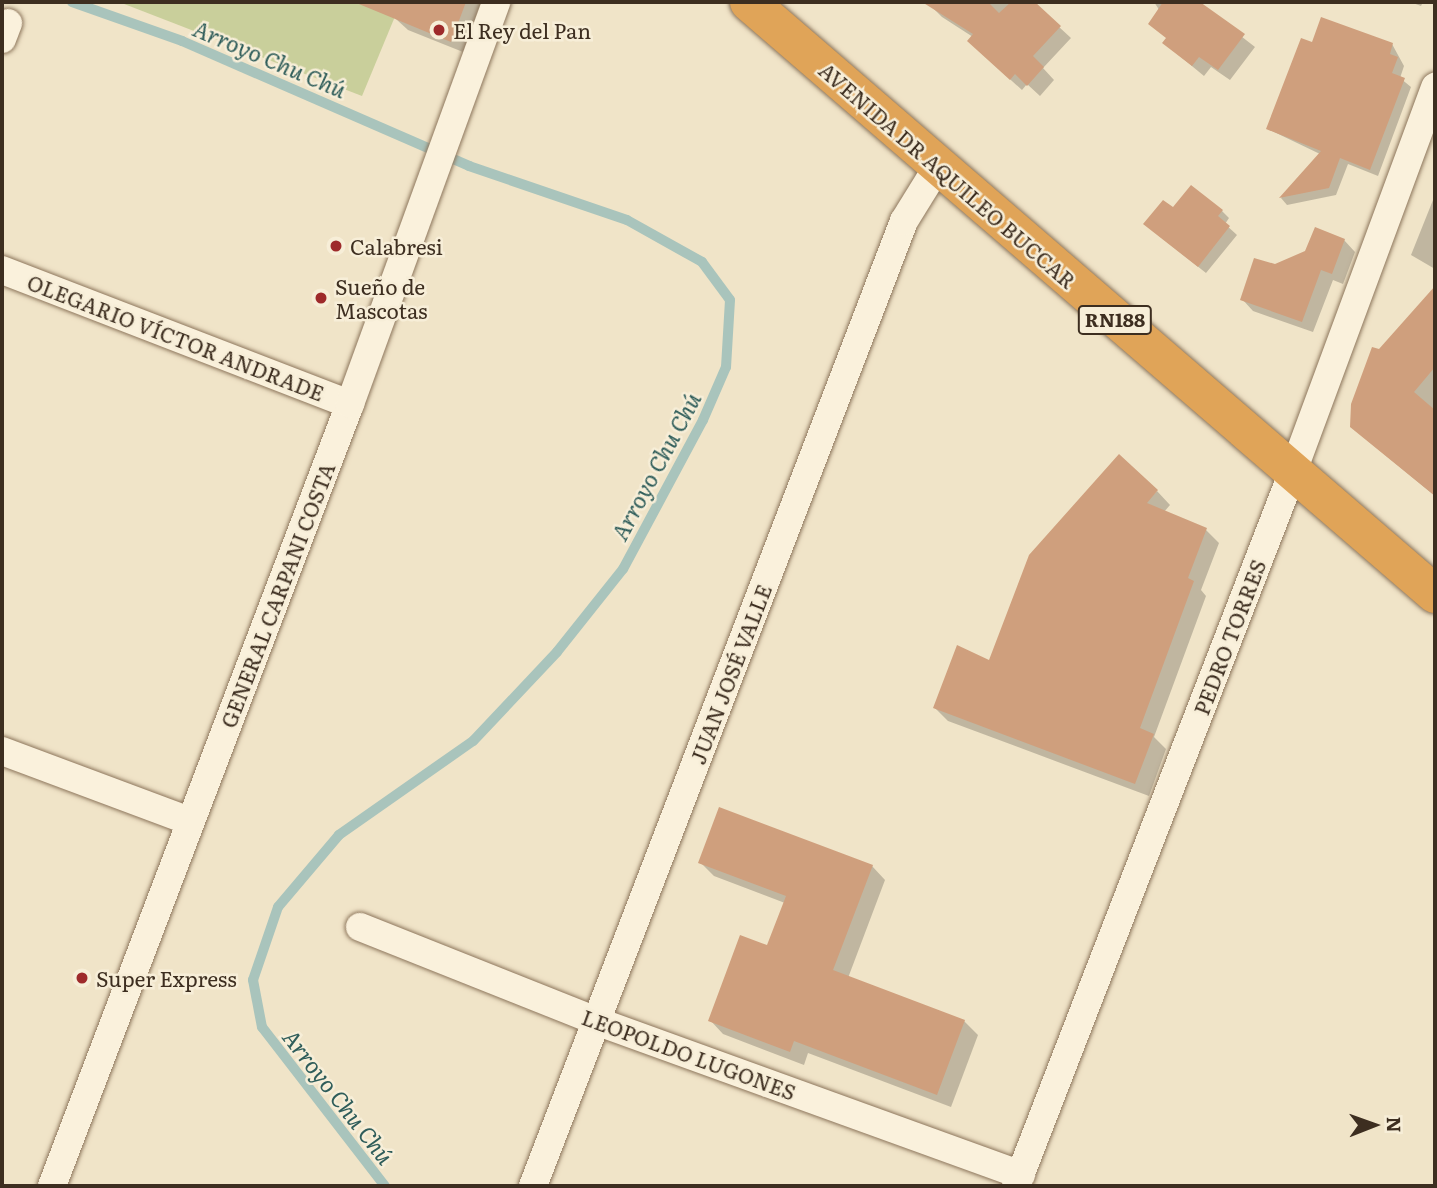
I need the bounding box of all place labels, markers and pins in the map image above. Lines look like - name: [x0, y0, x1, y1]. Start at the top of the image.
- place label: El Rey del Pan: [453, 17, 591, 43]
- marker: El Rey del Pan: [431, 22, 447, 38]
- place label: Calabresi: [350, 233, 443, 259]
- marker: Calabresi: [328, 238, 344, 254]
- place label: Sueño de Mascotas: [335, 273, 427, 323]
- marker: Sueño de Mascotas: [313, 290, 329, 306]
- place label: Super Express: [96, 965, 237, 991]
- marker: Super Express: [74, 970, 90, 986]

